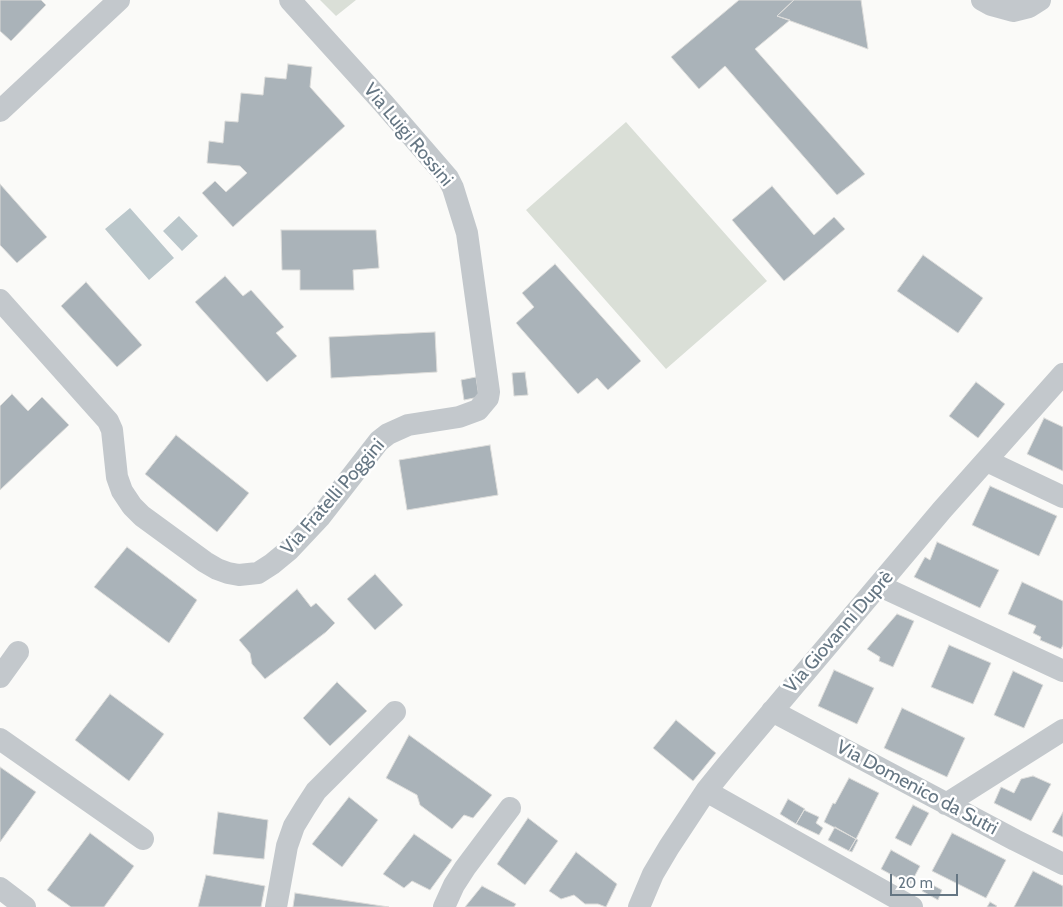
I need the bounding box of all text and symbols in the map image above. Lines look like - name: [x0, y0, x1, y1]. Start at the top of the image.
- street label: Via Luigi Rossini: [358, 79, 458, 191]
- street label: Via Fratelli Poggini: [276, 434, 390, 560]
- street label: Via Giovanni Duprè: [780, 566, 898, 698]
- street label: Via Domenico da Sutri: [832, 736, 1002, 840]
- scale bar: [893, 864, 960, 896]
- text: 20 m: [898, 874, 933, 892]

